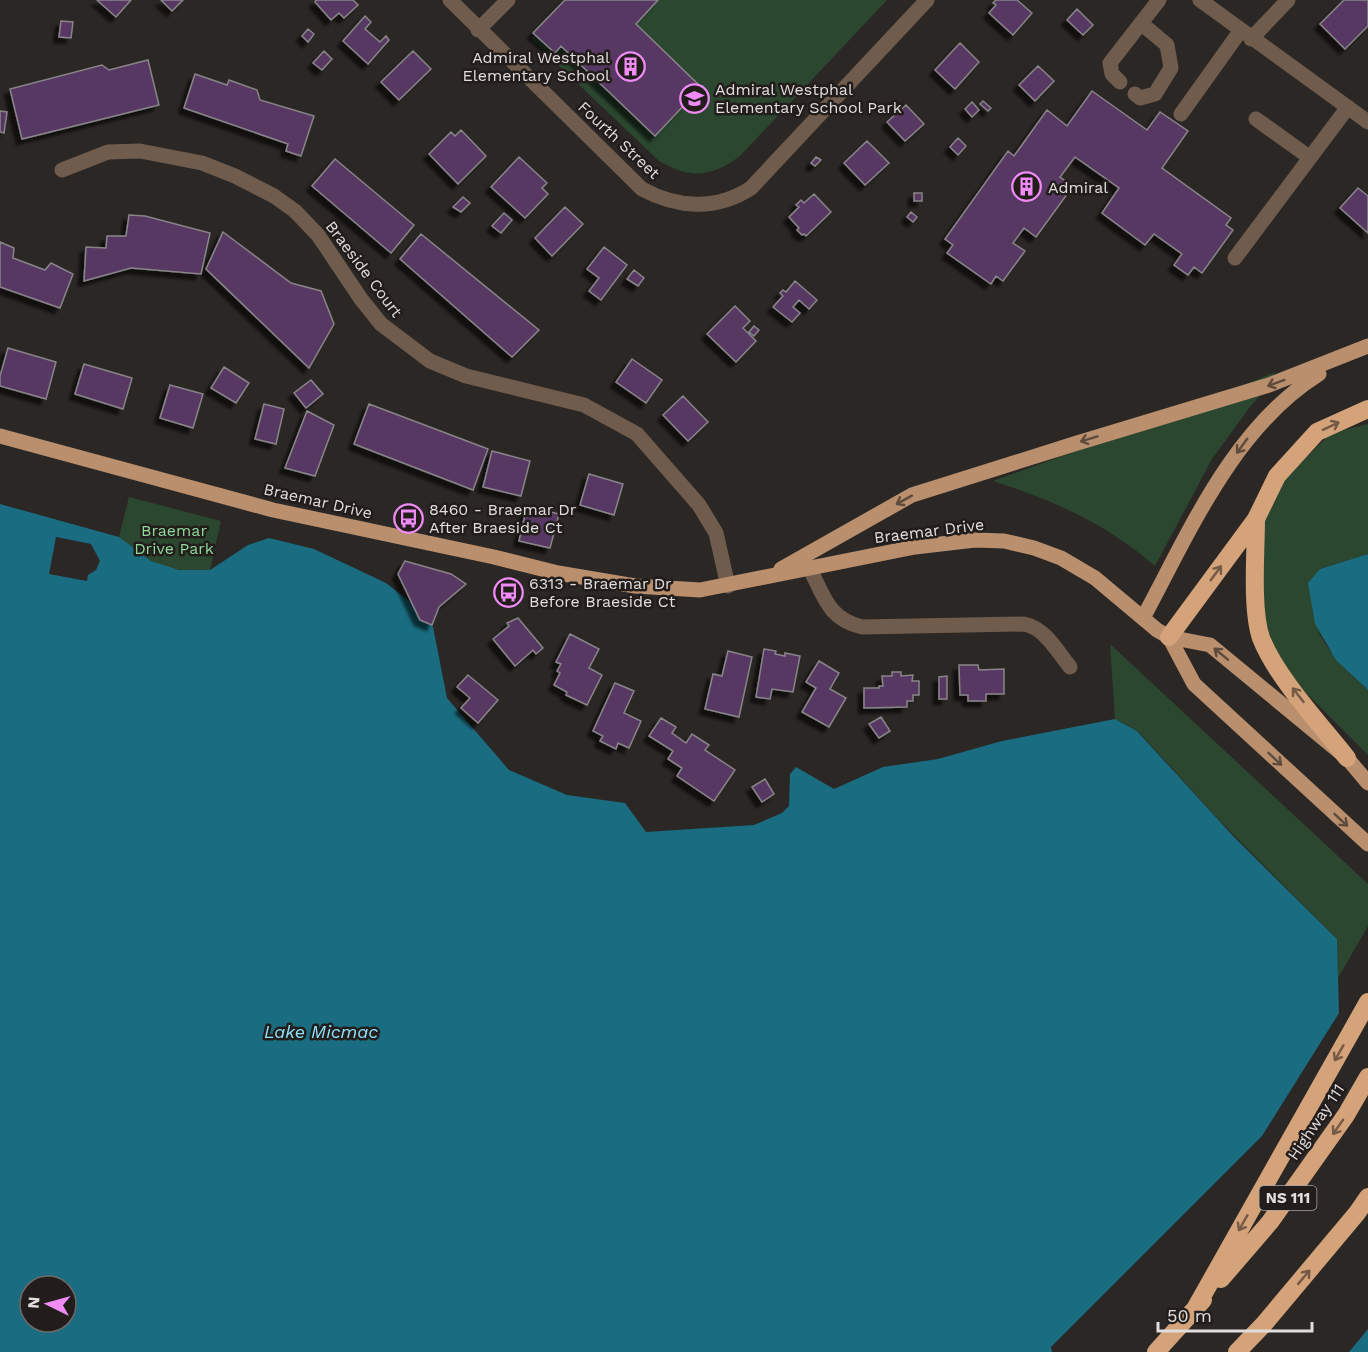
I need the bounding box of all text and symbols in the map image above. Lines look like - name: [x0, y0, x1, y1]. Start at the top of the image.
- place label: Admiral Westphal Elementary School: [463, 48, 610, 85]
- building icon: Admiral Westphal Elementary School: [615, 50, 647, 82]
- place label: Admiral Westphal Elementary School Park: [715, 80, 902, 117]
- school or university icon: Admiral Westphal Elementary School Park: [678, 82, 710, 114]
- street label: Fourth Street: [574, 97, 664, 183]
- building icon: Admiral: [1011, 171, 1043, 203]
- place label: Admiral: [1048, 178, 1108, 197]
- street label: Braeside Court: [322, 217, 407, 321]
- one-way arrow: [1267, 378, 1285, 389]
- one-way arrow: [1321, 420, 1339, 432]
- one-way arrow: [1080, 434, 1099, 445]
- one-way arrow: [1236, 438, 1249, 454]
- street label: Braemar Drive: [262, 479, 374, 523]
- one-way arrow: [896, 494, 913, 506]
- place label: 8460 - Braemar Dr After Braeside Ct: [429, 500, 577, 537]
- bus stop icon: 8460 - Braemar Dr After Braeside Ct: [392, 502, 424, 534]
- street label: Braemar Drive: [873, 515, 985, 547]
- park label: Braemar Drive Park: [134, 521, 214, 558]
- one-way arrow: [1210, 565, 1223, 581]
- place label: 6313 - Braemar Dr Before Braeside Ct: [529, 574, 676, 611]
- bus stop icon: 6313 - Braemar Dr Before Braeside Ct: [492, 576, 524, 608]
- one-way arrow: [1214, 647, 1229, 661]
- one-way arrow: [1292, 688, 1305, 704]
- one-way arrow: [1267, 751, 1282, 765]
- one-way arrow: [1333, 813, 1348, 827]
- water label: Lake Micmac: [264, 1021, 378, 1042]
- one-way arrow: [1333, 1044, 1345, 1061]
- street label: Highway 111: [1284, 1080, 1348, 1164]
- one-way arrow: [1332, 1119, 1344, 1135]
- road number: NS 111: [1260, 1186, 1316, 1210]
- one-way arrow: [1237, 1214, 1249, 1231]
- one-way arrow: [1297, 1269, 1310, 1285]
- north arrow: [18, 1274, 78, 1334]
- scale bar: [1158, 1295, 1312, 1333]
- text: N: [24, 1296, 44, 1309]
- text: 50 m: [1167, 1305, 1212, 1326]

